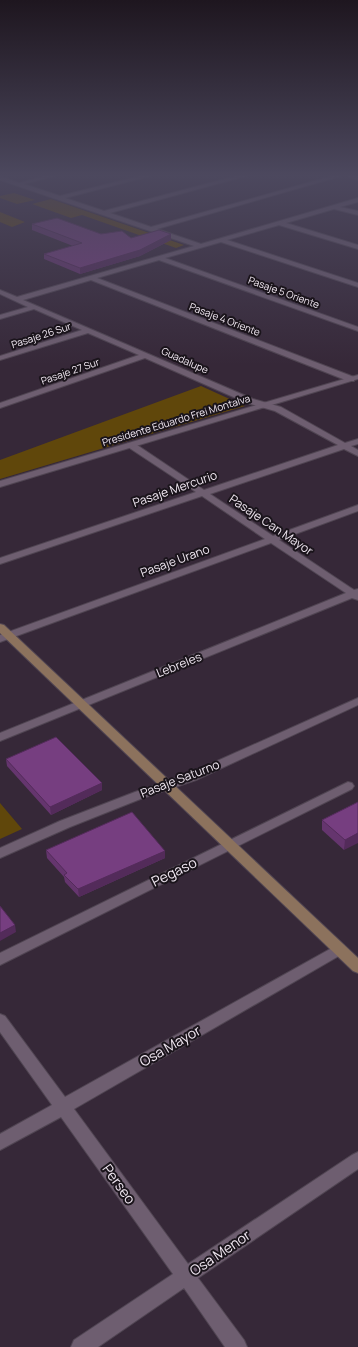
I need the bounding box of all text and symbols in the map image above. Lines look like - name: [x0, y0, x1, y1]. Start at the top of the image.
- street label: Pasaje 5 Oriente: [246, 273, 322, 311]
- street label: Pasaje 4 Oriente: [188, 299, 263, 339]
- street label: Pasaje 26 Sur: [9, 319, 73, 351]
- street label: Guadalupe: [159, 343, 211, 377]
- street label: Pasaje 27 Sur: [39, 354, 101, 388]
- street label: Presidente Eduardo Frei Montalva: [100, 391, 252, 449]
- street label: Pasaje Mercurio: [130, 466, 219, 511]
- street label: Pasaje Can Mayor: [226, 490, 317, 559]
- street label: Pasaje Urano: [138, 540, 212, 581]
- street label: Lebreles: [154, 648, 204, 681]
- street label: Pasaje Saturno: [138, 756, 222, 801]
- street label: Pegaso: [148, 852, 200, 891]
- street label: Osa Mayor: [136, 1020, 204, 1071]
- street label: Perseo: [98, 1160, 140, 1208]
- street label: Osa Menor: [186, 1225, 254, 1280]

